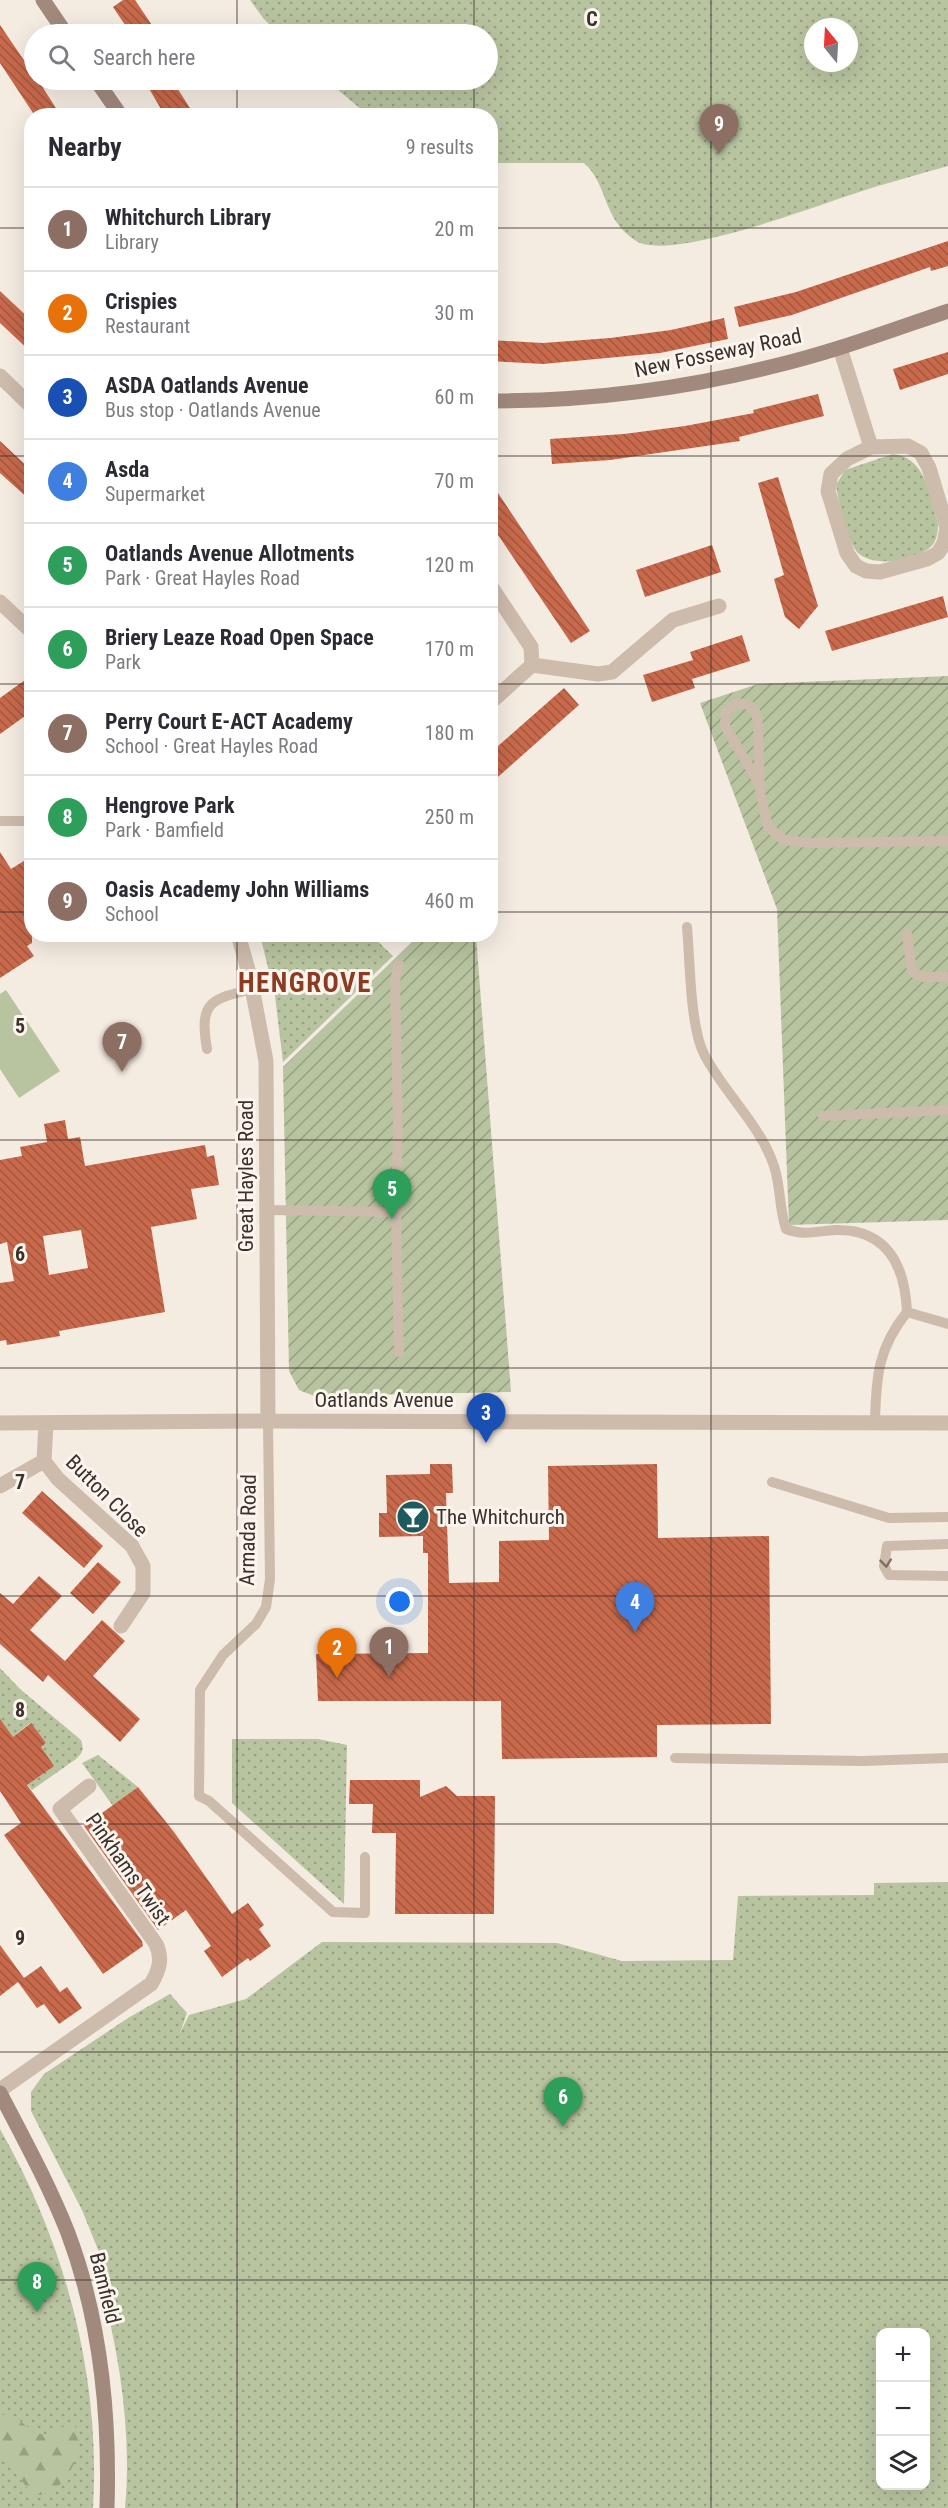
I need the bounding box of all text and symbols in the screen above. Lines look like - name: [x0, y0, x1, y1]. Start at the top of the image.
- text: C: [586, 7, 598, 31]
- north arrow: [804, 18, 858, 72]
- search box: [24, 24, 498, 90]
- icon: search: [45, 41, 78, 74]
- text: Search here: [93, 45, 195, 70]
- pin: 9: [700, 104, 738, 154]
- text: Nearby: [48, 132, 122, 162]
- text: 9 results: [406, 135, 474, 159]
- text: Whitchurch Library: [105, 205, 271, 230]
- text: 1: [62, 217, 73, 241]
- text: 20 m: [435, 217, 474, 241]
- text: Library: [105, 230, 159, 254]
- text: Crispies: [105, 289, 177, 314]
- text: 2: [62, 301, 73, 325]
- text: 30 m: [435, 301, 474, 325]
- text: Restaurant: [105, 314, 190, 338]
- street label: New Fosseway Road: [632, 324, 804, 382]
- text: ASDA Oatlands Avenue: [105, 373, 309, 398]
- text: 3: [62, 385, 73, 409]
- text: 60 m: [435, 385, 474, 409]
- text: Bus stop · Oatlands Avenue: [105, 398, 321, 422]
- text: Asda: [105, 457, 149, 482]
- text: 4: [62, 469, 73, 493]
- text: 70 m: [435, 469, 474, 493]
- text: Supermarket: [105, 482, 205, 506]
- text: Oatlands Avenue Allotments: [105, 541, 355, 566]
- text: 5: [62, 553, 73, 577]
- text: 120 m: [425, 553, 474, 577]
- text: Park · Great Hayles Road: [105, 566, 300, 590]
- text: Briery Leaze Road Open Space: [105, 625, 374, 650]
- text: 6: [62, 637, 73, 661]
- text: 170 m: [425, 637, 474, 661]
- text: Park: [105, 650, 141, 674]
- text: Perry Court E-ACT Academy: [105, 709, 353, 734]
- text: 7: [62, 721, 73, 745]
- text: 180 m: [425, 721, 474, 745]
- text: School · Great Hayles Road: [105, 734, 318, 758]
- text: Hengrove Park: [105, 793, 235, 818]
- text: 8: [62, 805, 73, 829]
- text: 250 m: [425, 805, 474, 829]
- text: Park · Bamfield: [105, 818, 224, 842]
- text: Oasis Academy John Williams: [105, 877, 369, 902]
- text: 9: [62, 889, 73, 913]
- text: 460 m: [425, 889, 474, 913]
- text: School: [105, 902, 159, 926]
- district label: HENGROVE: [238, 967, 372, 999]
- text: 5: [15, 1014, 25, 1038]
- pin: 7: [102, 1022, 142, 1072]
- street label: Great Hayles Road: [234, 1100, 258, 1252]
- pin: 5: [372, 1170, 412, 1219]
- text: 6: [15, 1242, 25, 1266]
- street label: Oatlands Avenue: [314, 1388, 454, 1412]
- pin: 3: [466, 1394, 506, 1443]
- street label: Button Close: [61, 1450, 153, 1542]
- text: 7: [15, 1470, 25, 1494]
- street label: Armada Road: [235, 1474, 261, 1586]
- bar icon: The Whitchurch: [395, 1499, 431, 1535]
- place label: The Whitchurch: [436, 1505, 565, 1529]
- one-way arrow: [879, 1558, 892, 1568]
- pin: 4: [616, 1582, 654, 1632]
- your location: [385, 1587, 414, 1616]
- pin: 2: [318, 1628, 356, 1678]
- pin: 1: [370, 1628, 408, 1677]
- text: 8: [15, 1698, 25, 1722]
- street label: Pinkhams Twist: [81, 1809, 175, 1929]
- text: 9: [15, 1926, 25, 1950]
- pin: 6: [544, 2078, 582, 2127]
- street label: Bamfield: [85, 2250, 125, 2326]
- pin: 8: [18, 2262, 57, 2312]
- map controls: [876, 2328, 930, 2490]
- button: +: [876, 2328, 930, 2382]
- button: −: [876, 2382, 930, 2436]
- button: layers: [876, 2436, 930, 2490]

